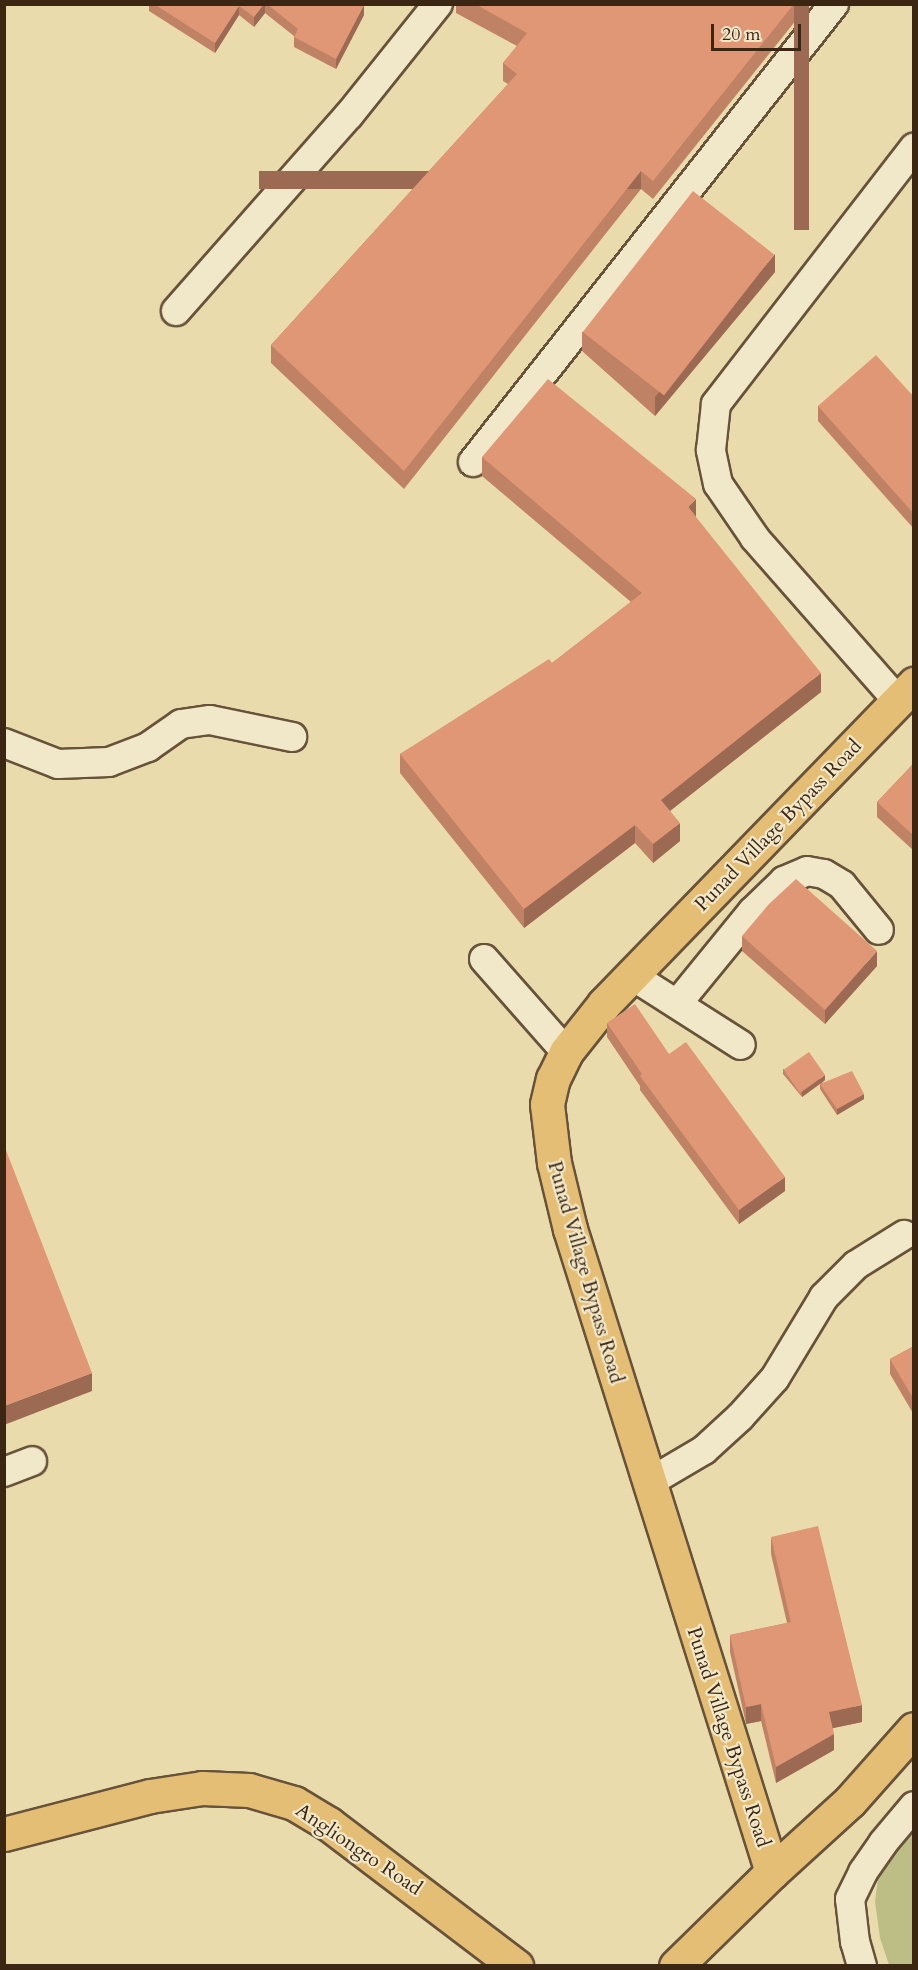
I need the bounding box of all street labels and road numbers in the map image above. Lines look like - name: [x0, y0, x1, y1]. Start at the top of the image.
- street label: Punad Village Bypass Road: [690, 734, 866, 916]
- street label: Punad Village Bypass Road: [543, 1158, 629, 1386]
- street label: Punad Village Bypass Road: [682, 1624, 776, 1850]
- street label: Angliongto Road: [291, 1798, 427, 1900]

